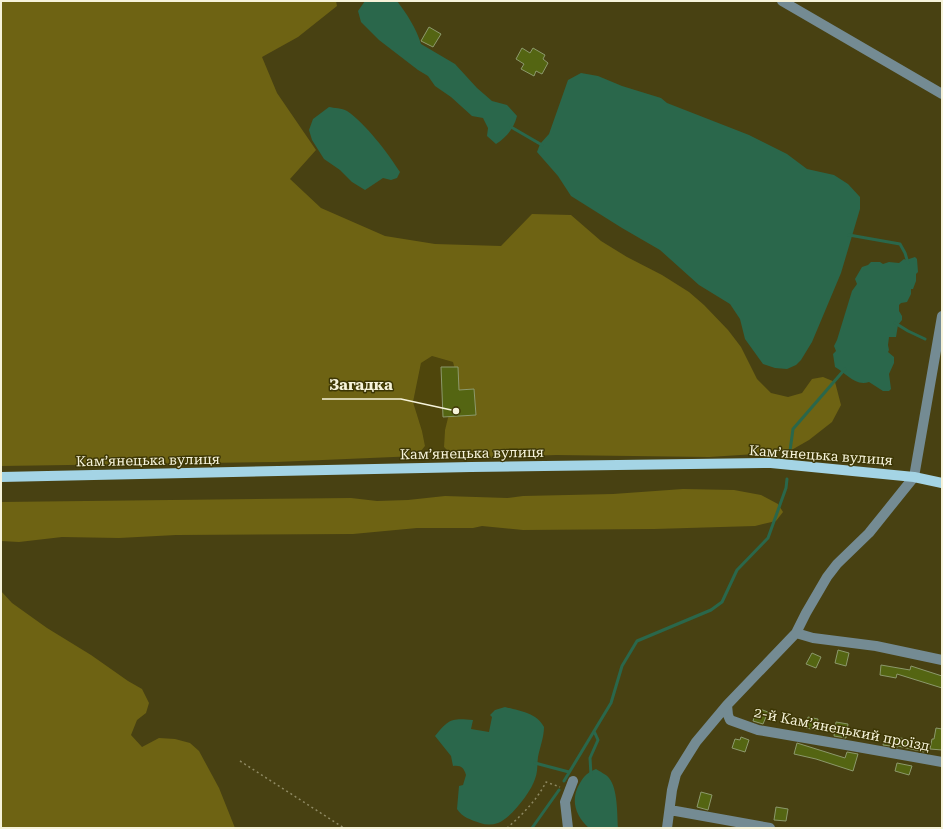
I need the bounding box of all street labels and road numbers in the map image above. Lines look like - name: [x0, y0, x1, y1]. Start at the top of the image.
- street label: Камʼянецька вулиця: [749, 442, 893, 468]
- street label: Камʼянецька вулиця: [400, 444, 544, 462]
- street label: Камʼянецька вулиця: [76, 451, 220, 469]
- street label: 2-й Камʼянецький проїзд: [753, 704, 931, 754]

